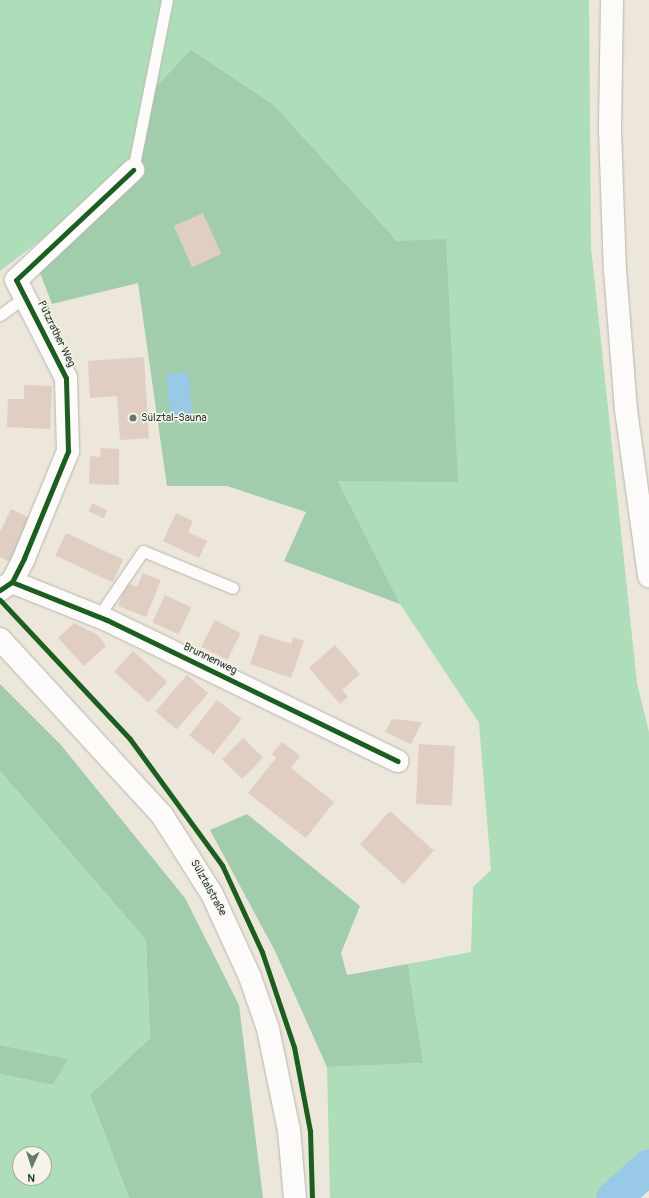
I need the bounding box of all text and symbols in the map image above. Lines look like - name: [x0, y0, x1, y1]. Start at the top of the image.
- street label: Pützrather Weg: [34, 299, 78, 369]
- place label: Sülztal-Sauna: [141, 411, 206, 425]
- marker: Sülztal-Sauna: [128, 413, 138, 423]
- street label: Brunnenweg: [181, 640, 239, 678]
- street label: Sülztalstraße: [187, 857, 229, 919]
- north arrow: [12, 1146, 52, 1186]
- text: N: [27, 1171, 35, 1184]

